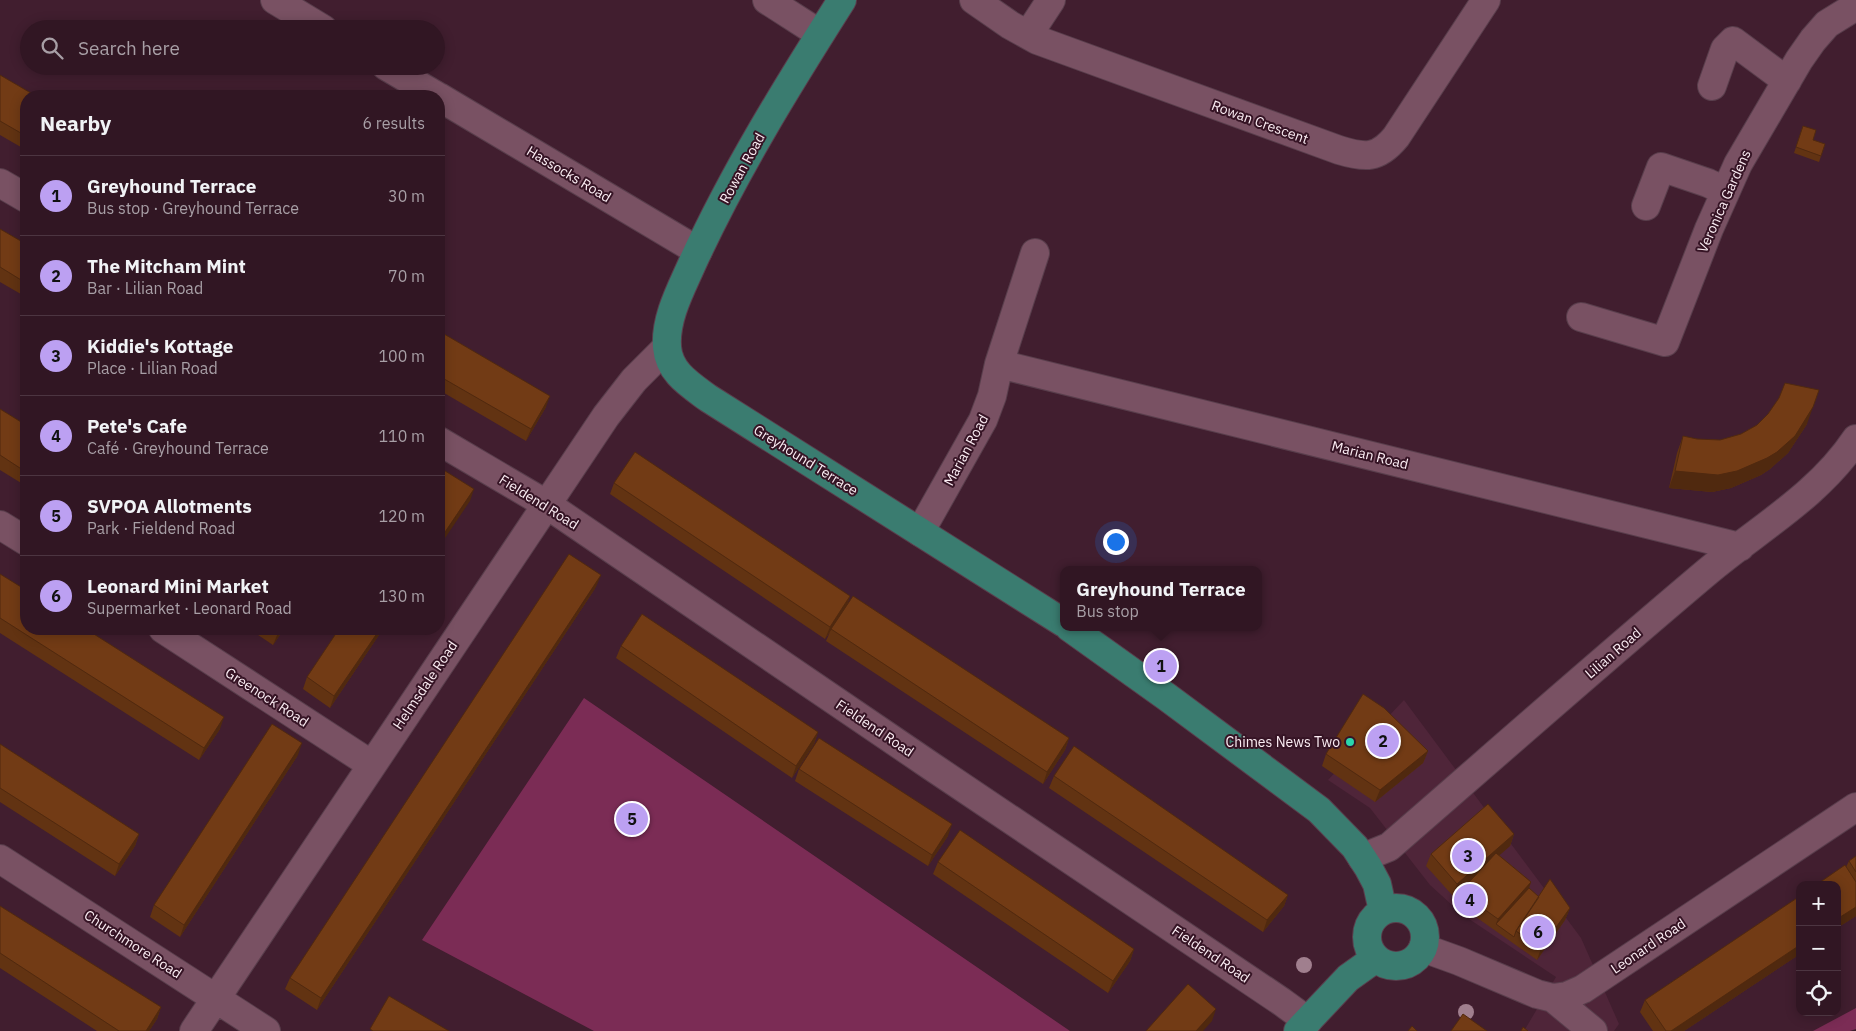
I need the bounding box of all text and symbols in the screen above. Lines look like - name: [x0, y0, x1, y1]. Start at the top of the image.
- search box: [20, 20, 445, 75]
- icon: search: [38, 34, 66, 62]
- text: Search here: [78, 36, 180, 60]
- street label: Rowan Crescent: [1209, 96, 1311, 148]
- text: Nearby: [40, 109, 111, 137]
- text: 6 results: [362, 113, 425, 133]
- street label: Rowan Road: [715, 129, 769, 207]
- street label: Hassocks Road: [523, 142, 615, 206]
- street label: Veronica Gardens: [1693, 147, 1755, 255]
- text: Greyhound Terrace: [87, 174, 257, 198]
- text: 1: [51, 186, 61, 206]
- text: 30 m: [388, 186, 425, 206]
- text: Bus stop · Greyhound Terrace: [87, 198, 299, 218]
- text: The Mitcham Mint: [87, 254, 246, 278]
- text: 2: [51, 266, 61, 286]
- text: 70 m: [388, 266, 425, 286]
- text: Bar · Lilian Road: [87, 278, 203, 298]
- text: Kiddie's Kottage: [87, 334, 233, 358]
- text: 3: [51, 346, 61, 366]
- text: 100 m: [378, 346, 425, 366]
- text: Place · Lilian Road: [87, 358, 218, 378]
- street label: Marian Road: [940, 411, 992, 489]
- text: Pete's Cafe: [87, 414, 187, 438]
- street label: Greyhound Terrace: [750, 421, 862, 499]
- text: 4: [51, 426, 61, 446]
- text: 110 m: [378, 426, 425, 446]
- street label: Marian Road: [1330, 437, 1410, 473]
- text: Café · Greyhound Terrace: [87, 438, 269, 458]
- street label: Fieldend Road: [496, 470, 582, 534]
- text: SVPOA Allotments: [87, 494, 252, 518]
- text: 5: [51, 506, 61, 526]
- text: 120 m: [378, 506, 425, 526]
- text: Park · Fieldend Road: [87, 518, 235, 538]
- your location: [1103, 529, 1129, 555]
- popup: [1060, 566, 1262, 631]
- text: Leonard Mini Market: [87, 574, 269, 598]
- text: Greyhound Terrace: [1076, 577, 1246, 601]
- text: 6: [51, 586, 61, 606]
- text: 130 m: [378, 586, 425, 606]
- text: Supermarket · Leonard Road: [87, 598, 292, 618]
- text: Bus stop: [1076, 601, 1139, 621]
- street label: Lilian Road: [1581, 624, 1645, 682]
- street label: Helmsdale Road: [389, 637, 461, 733]
- pin: 1: [1145, 647, 1177, 685]
- street label: Greenock Road: [222, 663, 312, 731]
- street label: Fieldend Road: [833, 695, 917, 761]
- pin: 2: [1367, 722, 1399, 760]
- place label: Chimes News Two: [1225, 733, 1340, 751]
- marker: Chimes News Two: [1344, 736, 1356, 748]
- pin: 5: [616, 800, 648, 838]
- pin: 3: [1452, 837, 1484, 875]
- pin: 4: [1454, 881, 1486, 919]
- map controls: [1796, 881, 1841, 1016]
- button: +: [1796, 881, 1841, 926]
- street label: Churchmore Road: [81, 906, 185, 982]
- pin: 6: [1522, 913, 1554, 951]
- street label: Leonard Road: [1607, 914, 1689, 978]
- street label: Fieldend Road: [1169, 921, 1253, 987]
- button: −: [1796, 926, 1841, 971]
- button: locate: [1796, 971, 1841, 1016]

